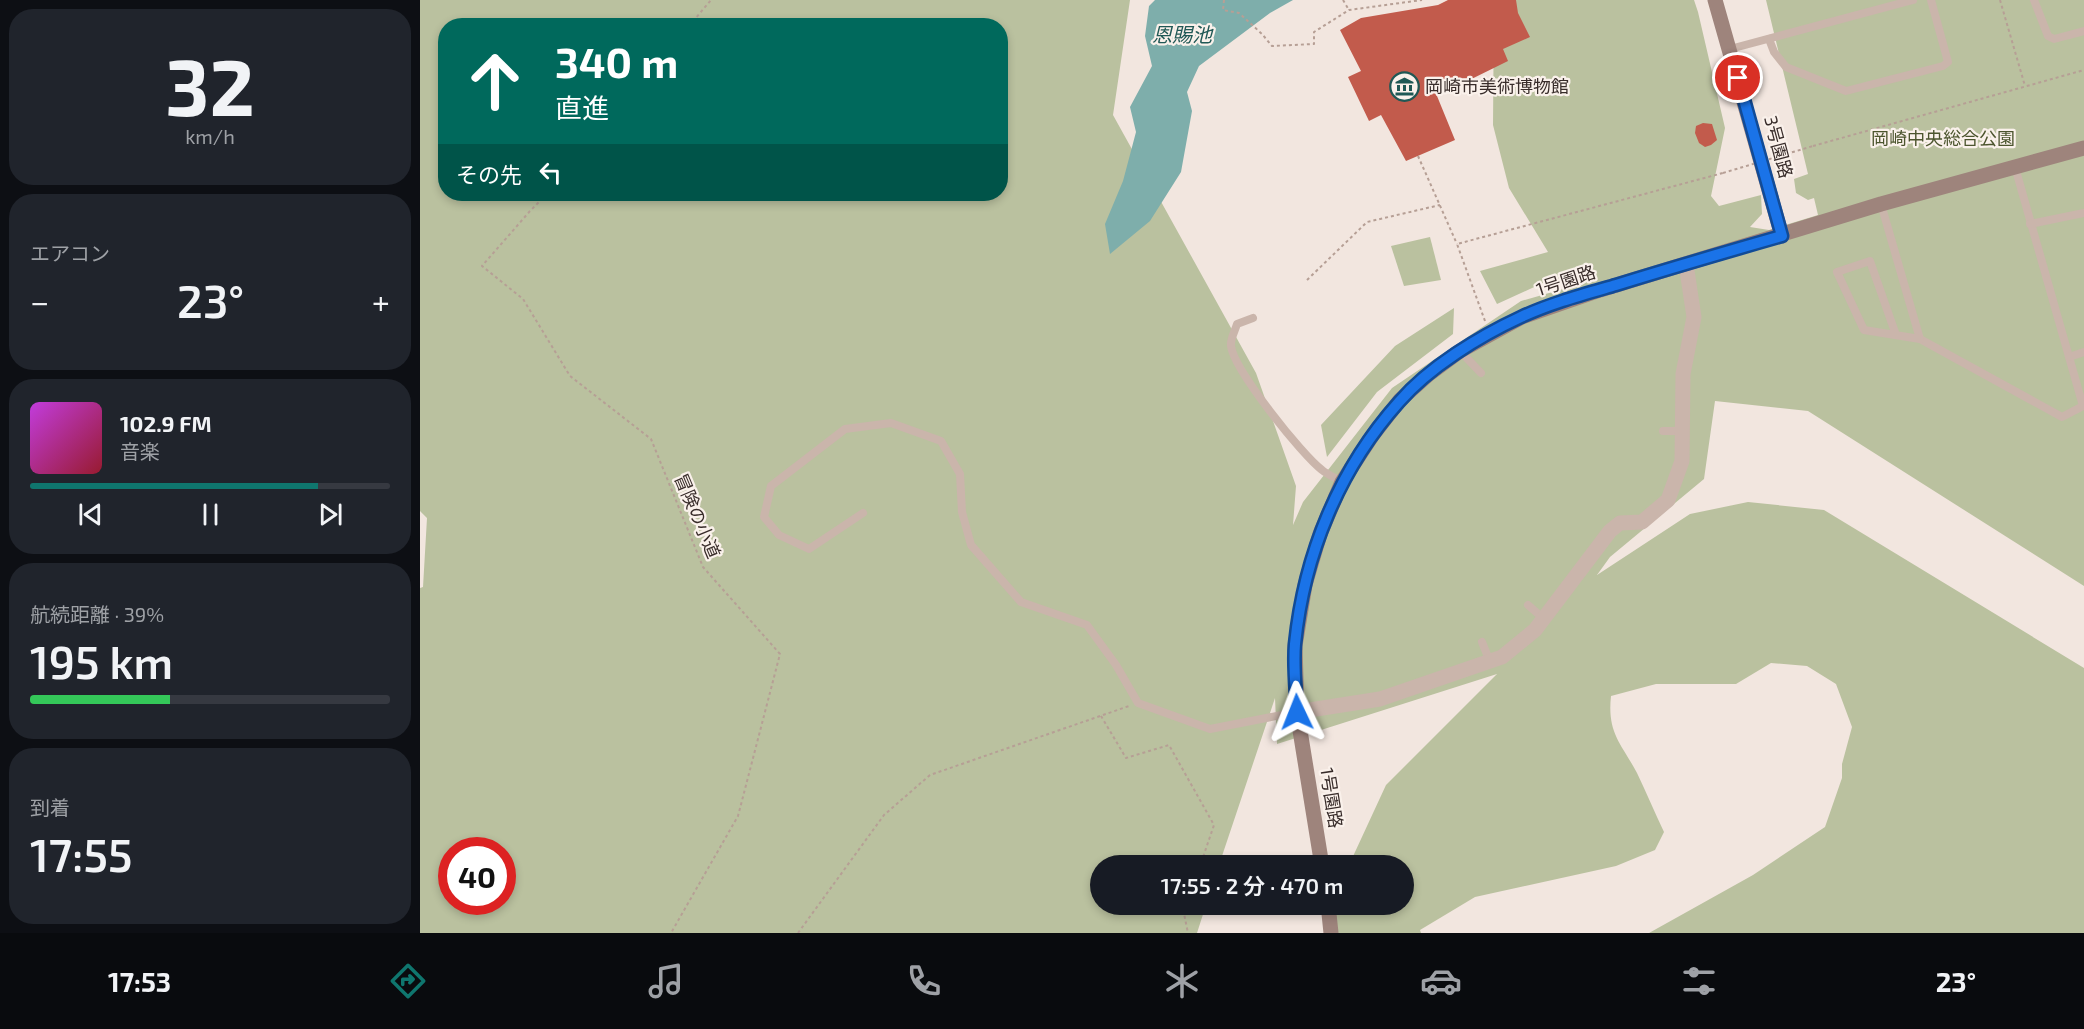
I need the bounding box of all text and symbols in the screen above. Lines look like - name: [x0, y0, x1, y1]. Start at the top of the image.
- water label: 恩賜池: [1152, 22, 1214, 46]
- text: 340 m: [555, 36, 678, 86]
- text: 32: [165, 38, 255, 132]
- icon: ahead: [456, 42, 534, 120]
- pin: [1712, 52, 1763, 103]
- icon: arrive: [1721, 61, 1754, 94]
- museum icon: 岡崎市美術博物館: [1388, 71, 1420, 103]
- place label: 岡崎市美術博物館: [1425, 75, 1569, 97]
- text: 直進: [555, 91, 609, 123]
- street label: 3号園路: [1760, 113, 1798, 181]
- text: km/h: [185, 124, 235, 148]
- park label: 岡崎中央総合公園: [1871, 127, 2015, 149]
- icon: left: [534, 156, 567, 189]
- text: その先: [456, 161, 522, 187]
- text: エアコン: [30, 241, 110, 265]
- street label: 1号園路: [1533, 260, 1598, 300]
- text: 23°: [177, 273, 244, 327]
- text: −: [30, 281, 49, 321]
- text: +: [372, 281, 390, 321]
- text: 102.9 FM: [120, 410, 212, 436]
- text: 音楽: [120, 439, 160, 463]
- street label: 冒険の小道: [670, 470, 726, 561]
- icon: previous: [74, 498, 107, 531]
- icon: pause: [194, 498, 227, 531]
- icon: next: [314, 498, 347, 531]
- text: 航続距離 · 39%: [30, 602, 164, 626]
- text: 195 km: [30, 634, 173, 688]
- position arrow: [1265, 680, 1329, 744]
- street label: 1号園路: [1316, 766, 1348, 830]
- text: 到着: [30, 795, 70, 819]
- text: 17:55: [30, 827, 132, 881]
- speed limit sign: 40: [438, 837, 516, 915]
- text: 17:55 · 2 分 · 470 m: [1161, 872, 1343, 898]
- icon: directions: [387, 960, 429, 1002]
- icon: music: [645, 960, 687, 1002]
- icon: phone: [903, 960, 945, 1002]
- icon: climate: [1161, 960, 1203, 1002]
- icon: car: [1420, 960, 1462, 1002]
- icon: filters: [1678, 960, 1720, 1002]
- text: 17:53: [108, 965, 171, 997]
- text: 23°: [1936, 965, 1976, 997]

